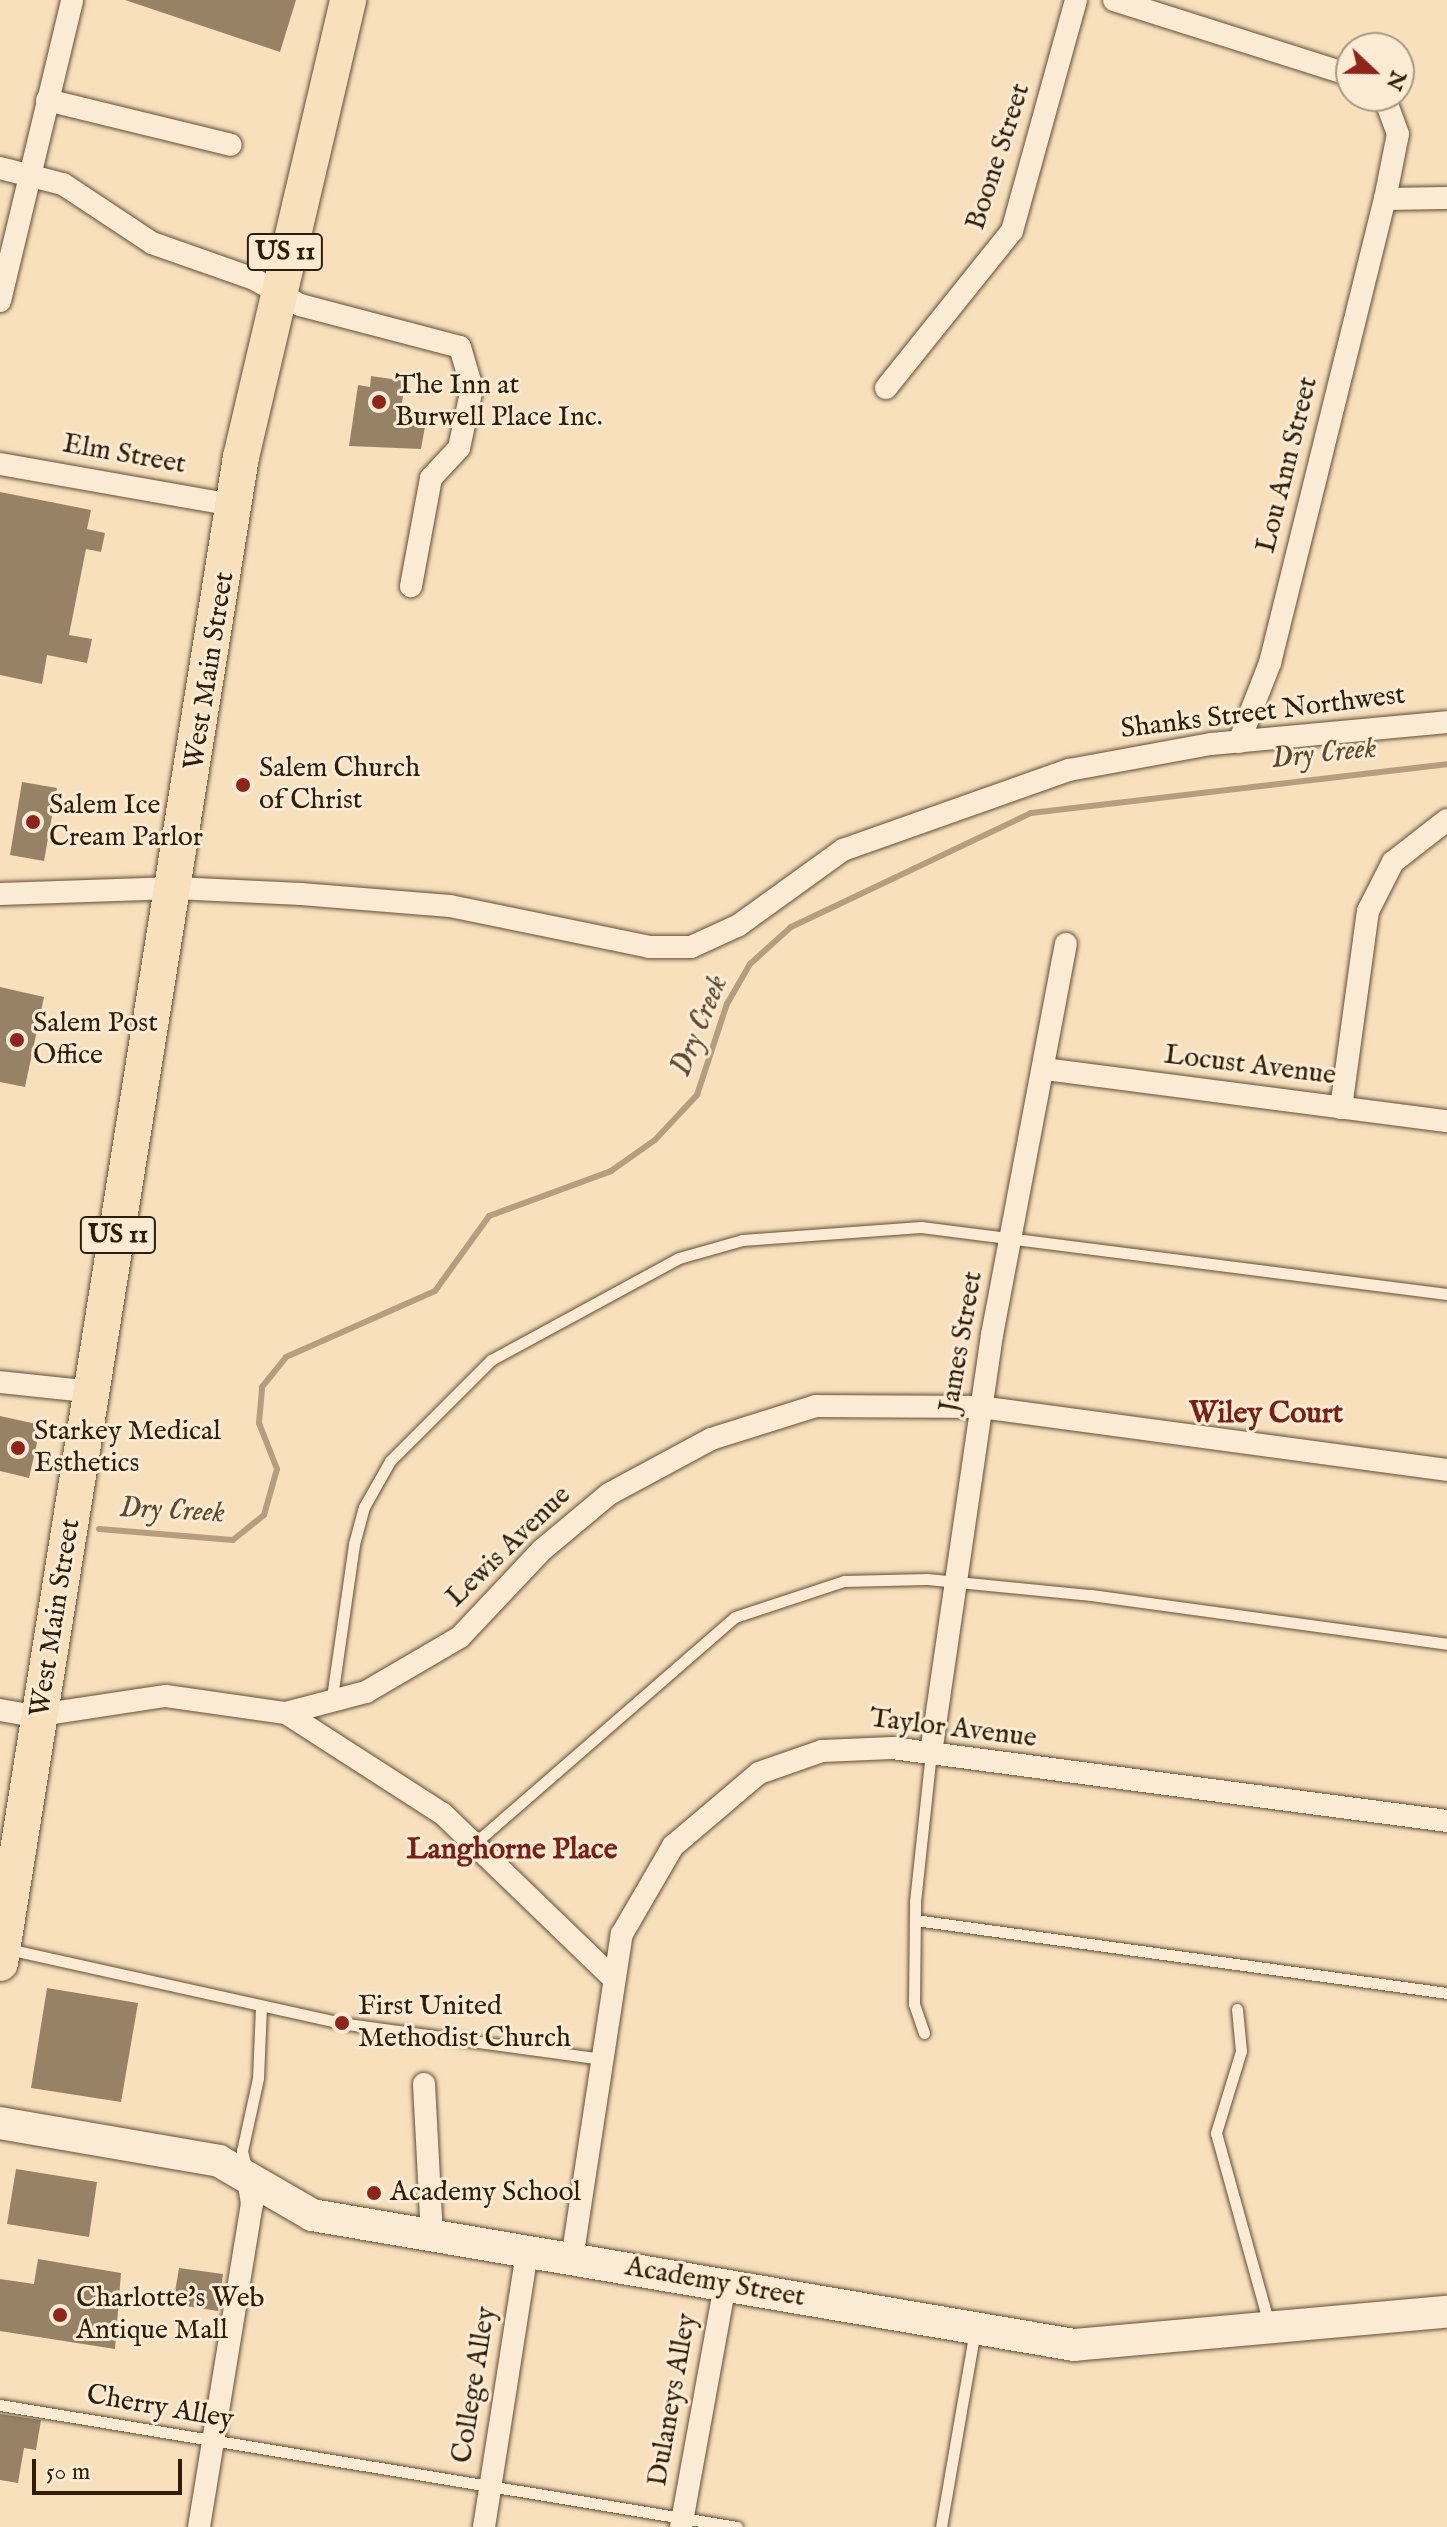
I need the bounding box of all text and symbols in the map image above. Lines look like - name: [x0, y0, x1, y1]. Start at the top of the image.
- north arrow: [1335, 32, 1415, 112]
- text: N: [1379, 66, 1412, 94]
- street label: Boone Street: [960, 80, 1038, 234]
- road number: US 11: [245, 230, 325, 274]
- place label: The Inn at Burwell Place Inc.: [395, 369, 603, 435]
- street label: Lou Ann Street: [1250, 374, 1326, 556]
- marker: The Inn at Burwell Place Inc.: [370, 393, 388, 411]
- street label: Elm Street: [60, 428, 188, 482]
- street label: West Main Street: [178, 569, 242, 773]
- street label: Shanks Street Northwest: [1119, 679, 1407, 747]
- water label: Dry Creek: [1270, 731, 1378, 777]
- place label: Salem Church of Christ: [259, 752, 420, 818]
- marker: Salem Church of Christ: [234, 776, 252, 794]
- place label: Salem Ice Cream Parlor: [49, 789, 203, 855]
- marker: Salem Ice Cream Parlor: [24, 813, 42, 831]
- water label: Dry Creek: [664, 970, 736, 1082]
- place label: Salem Post Office: [33, 1007, 158, 1073]
- marker: Salem Post Office: [8, 1031, 26, 1049]
- street label: Locust Avenue: [1162, 1039, 1338, 1093]
- road number: US 11: [78, 1213, 158, 1257]
- street label: James Street: [933, 1269, 991, 1415]
- district label: Wiley Court: [1189, 1396, 1343, 1432]
- place label: Starkey Medical Esthetics: [34, 1415, 221, 1481]
- marker: Starkey Medical Esthetics: [9, 1439, 27, 1457]
- street label: Lewis Avenue: [440, 1479, 578, 1615]
- water label: Dry Creek: [118, 1490, 226, 1532]
- street label: West Main Street: [24, 1516, 88, 1720]
- street label: Taylor Avenue: [868, 1702, 1038, 1756]
- district label: Langhorne Place: [407, 1832, 617, 1868]
- place label: First United Methodist Church: [358, 1990, 571, 2056]
- marker: First United Methodist Church: [333, 2014, 351, 2032]
- place label: Academy School: [390, 2176, 581, 2210]
- marker: Academy School: [365, 2184, 383, 2202]
- street label: Academy Street: [623, 2251, 807, 2315]
- place label: Charlotte's Web Antique Mall: [76, 2282, 265, 2348]
- street label: College Alley: [446, 2304, 504, 2466]
- marker: Charlotte's Web Antique Mall: [51, 2306, 69, 2324]
- street label: Dulaneys Alley: [641, 2311, 705, 2489]
- street label: Cherry Alley: [84, 2379, 236, 2437]
- scale bar: [36, 2443, 186, 2493]
- text: 50 m: [46, 2457, 90, 2488]

